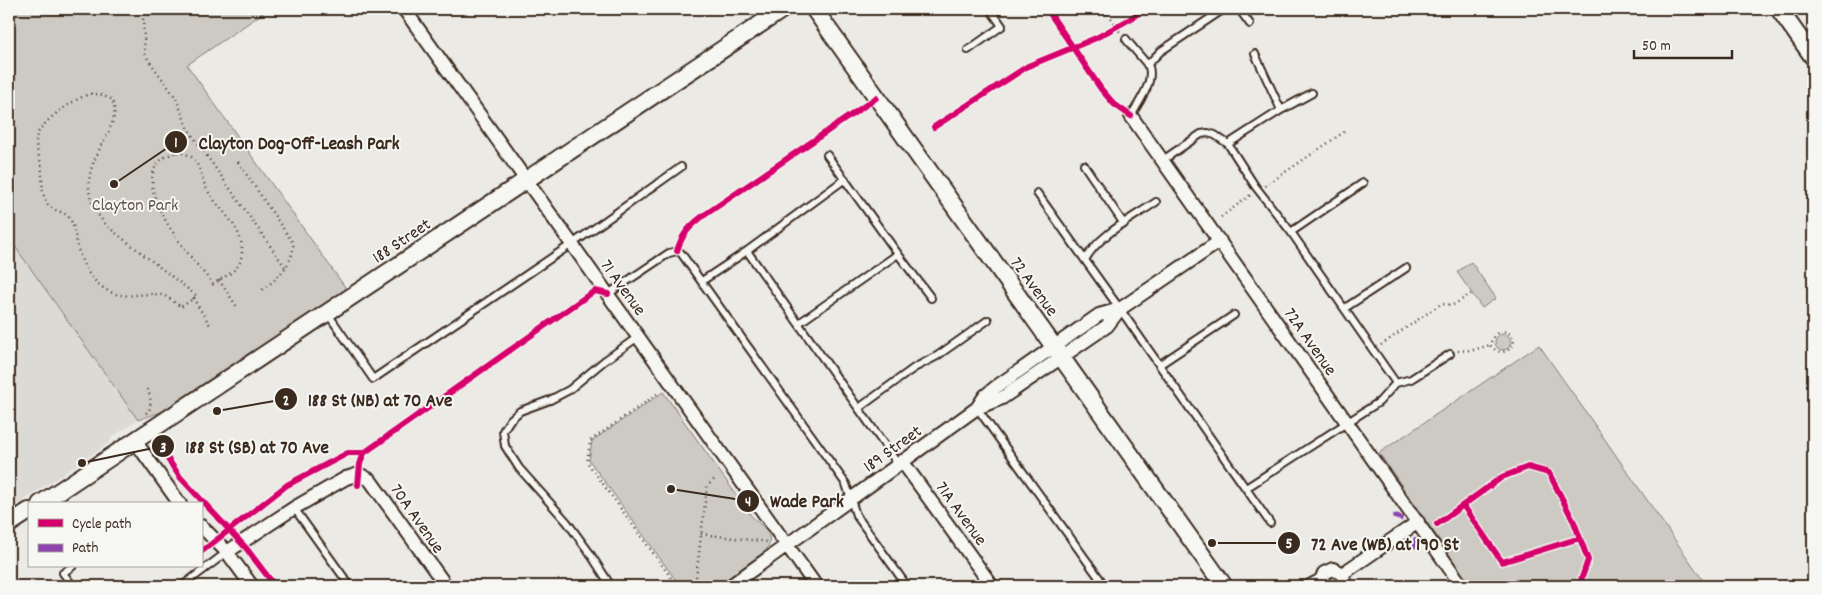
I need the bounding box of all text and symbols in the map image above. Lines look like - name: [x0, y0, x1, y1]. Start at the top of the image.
- scale bar: [1634, 28, 1732, 60]
- text: 50 m: [1642, 36, 1671, 58]
- callout: Clayton Dog-Off-Leash Park: [163, 125, 409, 159]
- text: Clayton Dog-Off-Leash Park: [199, 132, 400, 159]
- text: 1: [174, 133, 178, 155]
- park label: Clayton Park: [92, 194, 178, 219]
- street label: 188 Street: [368, 213, 437, 271]
- street label: 72 Avenue: [1003, 253, 1063, 322]
- street label: 71 Avenue: [593, 255, 651, 322]
- street label: 72A Avenue: [1276, 303, 1342, 382]
- callout: 188 St (NB) at 70 Ave: [273, 382, 463, 416]
- text: 188 St (NB) at 70 Ave: [308, 389, 452, 416]
- text: 2: [283, 391, 289, 413]
- street label: 189 Street: [859, 420, 928, 480]
- callout: 188 St (SB) at 70 Ave: [150, 429, 339, 463]
- text: 188 St (SB) at 70 Ave: [185, 436, 329, 463]
- text: 3: [160, 438, 167, 460]
- street label: 71A Avenue: [928, 477, 992, 552]
- street label: 70A Avenue: [383, 480, 449, 559]
- callout: Wade Park: [736, 484, 854, 518]
- text: Wade Park: [770, 490, 844, 517]
- text: 4: [745, 492, 751, 514]
- legend: [28, 502, 202, 568]
- text: Cycle path: [72, 514, 132, 536]
- callout: 72 Ave (WB) at 190 St: [1276, 526, 1469, 560]
- text: 72 Ave (WB) at 190 St: [1311, 533, 1459, 560]
- text: 5: [1286, 534, 1293, 556]
- text: Path: [72, 538, 98, 560]

